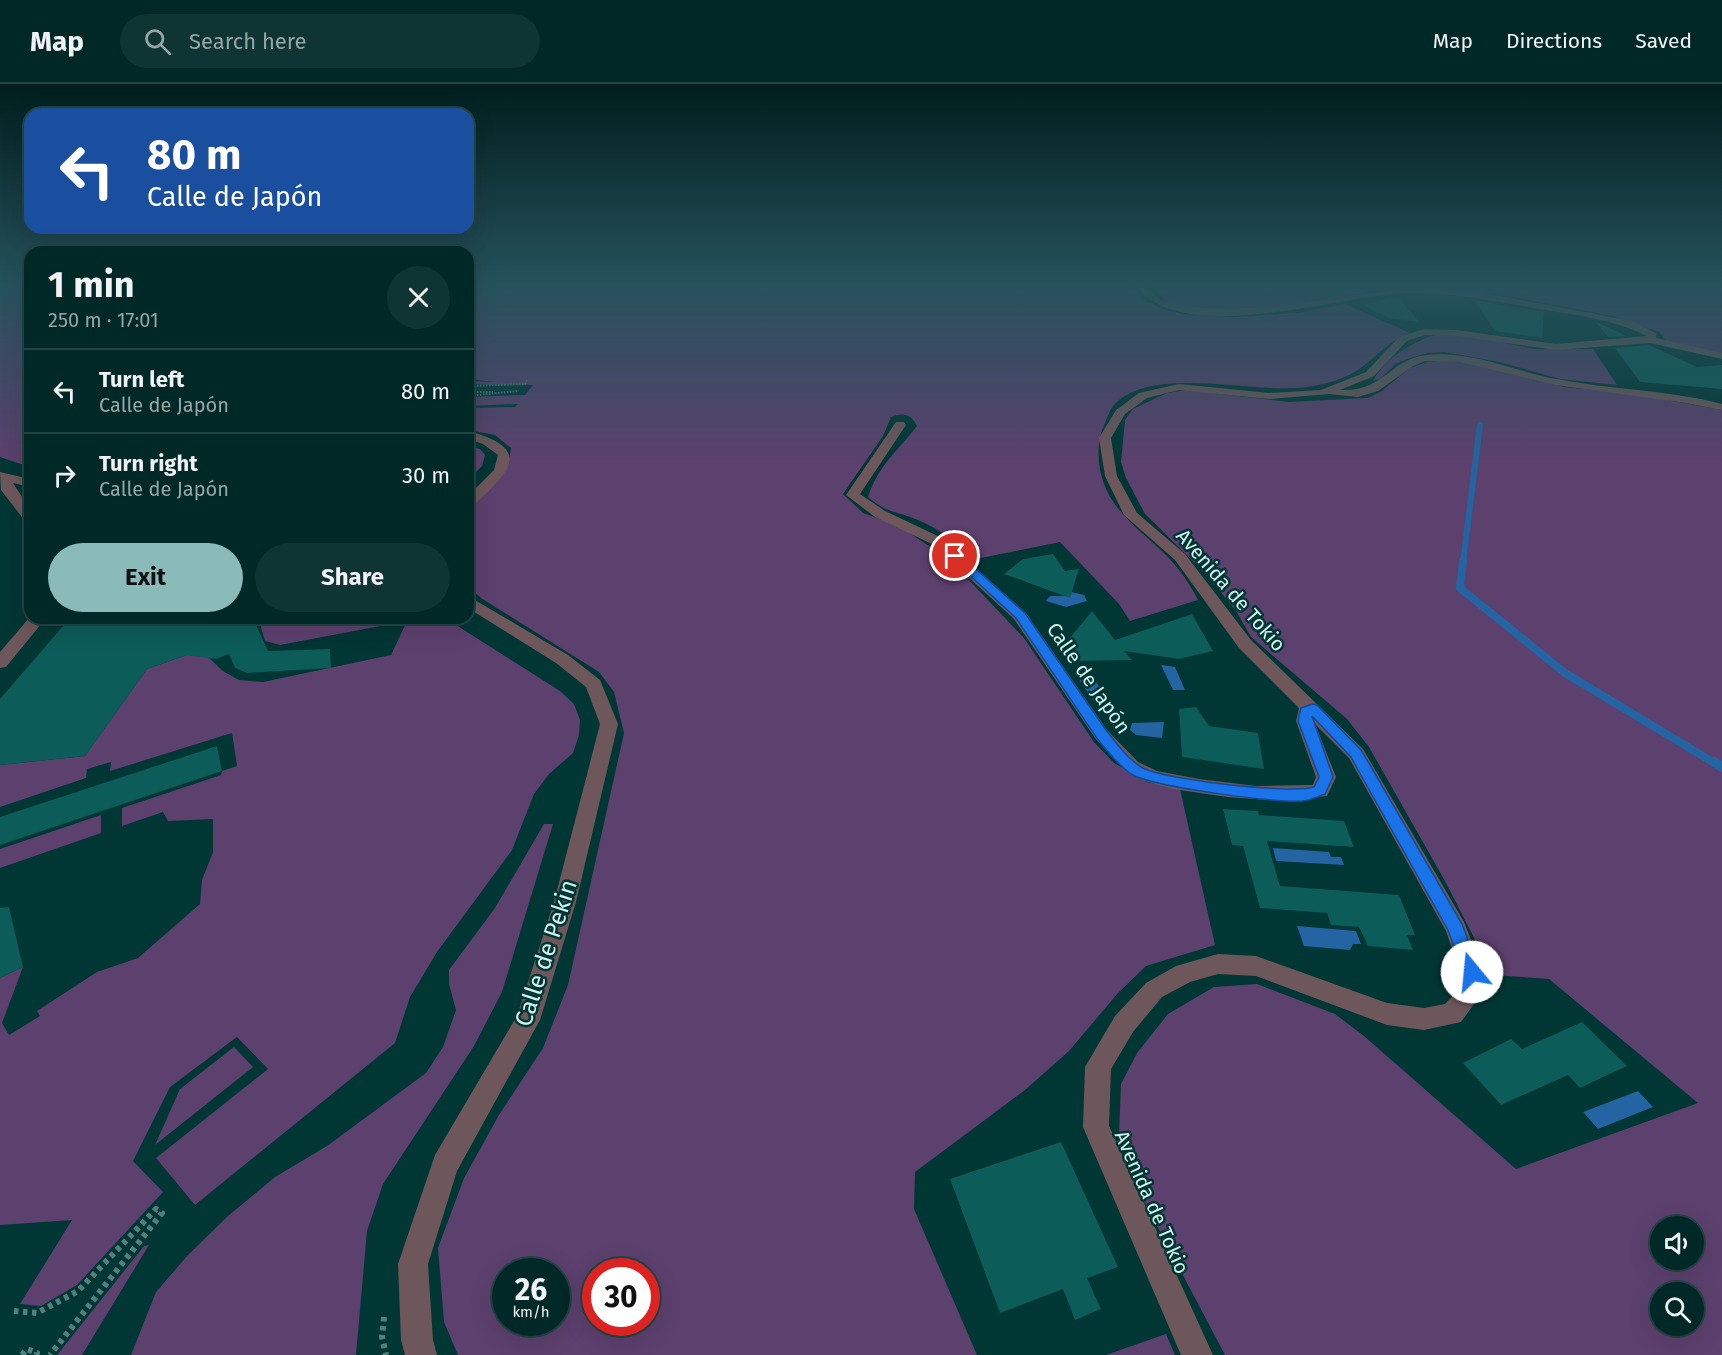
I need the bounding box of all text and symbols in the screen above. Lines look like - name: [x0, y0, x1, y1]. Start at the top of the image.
- search box: [120, 14, 540, 68]
- text: Map: [30, 25, 84, 58]
- icon: search: [141, 25, 174, 58]
- text: Search here: [189, 28, 307, 55]
- text: Map: [1433, 28, 1473, 54]
- text: Directions: [1506, 28, 1602, 54]
- text: Saved: [1635, 28, 1692, 54]
- text: 80 m: [147, 130, 241, 180]
- icon: left: [48, 132, 126, 210]
- text: Calle de Japón: [147, 181, 322, 213]
- text: 1 min: [48, 263, 135, 307]
- button: close: [387, 266, 450, 329]
- text: 250 m · 17:01: [48, 308, 159, 332]
- text: Turn left: [99, 366, 184, 393]
- icon: left: [48, 375, 81, 408]
- text: 80 m: [401, 378, 450, 405]
- text: Calle de Japón: [99, 393, 229, 417]
- text: Turn right: [99, 450, 198, 477]
- icon: right: [48, 459, 81, 492]
- text: 30 m: [402, 462, 450, 489]
- text: Calle de Japón: [99, 477, 229, 501]
- street label: Avenida de Tokio: [1171, 524, 1291, 656]
- pin: [929, 530, 980, 581]
- icon: arrive: [938, 539, 971, 572]
- button: Exit: [48, 543, 243, 612]
- button: Share: [255, 543, 450, 612]
- street label: Calle de Japón: [1042, 618, 1136, 738]
- street label: Calle de Pekin: [509, 876, 583, 1030]
- position arrow: [1440, 940, 1504, 1004]
- street label: Avenida de Tokio: [1110, 1127, 1194, 1277]
- map controls: [1650, 1216, 1704, 1336]
- button: sound: [1650, 1216, 1704, 1270]
- speed limit sign: 30: [582, 1258, 660, 1336]
- text: 26: [515, 1272, 547, 1308]
- button: search: [1650, 1282, 1704, 1336]
- text: km/h: [512, 1303, 550, 1321]

